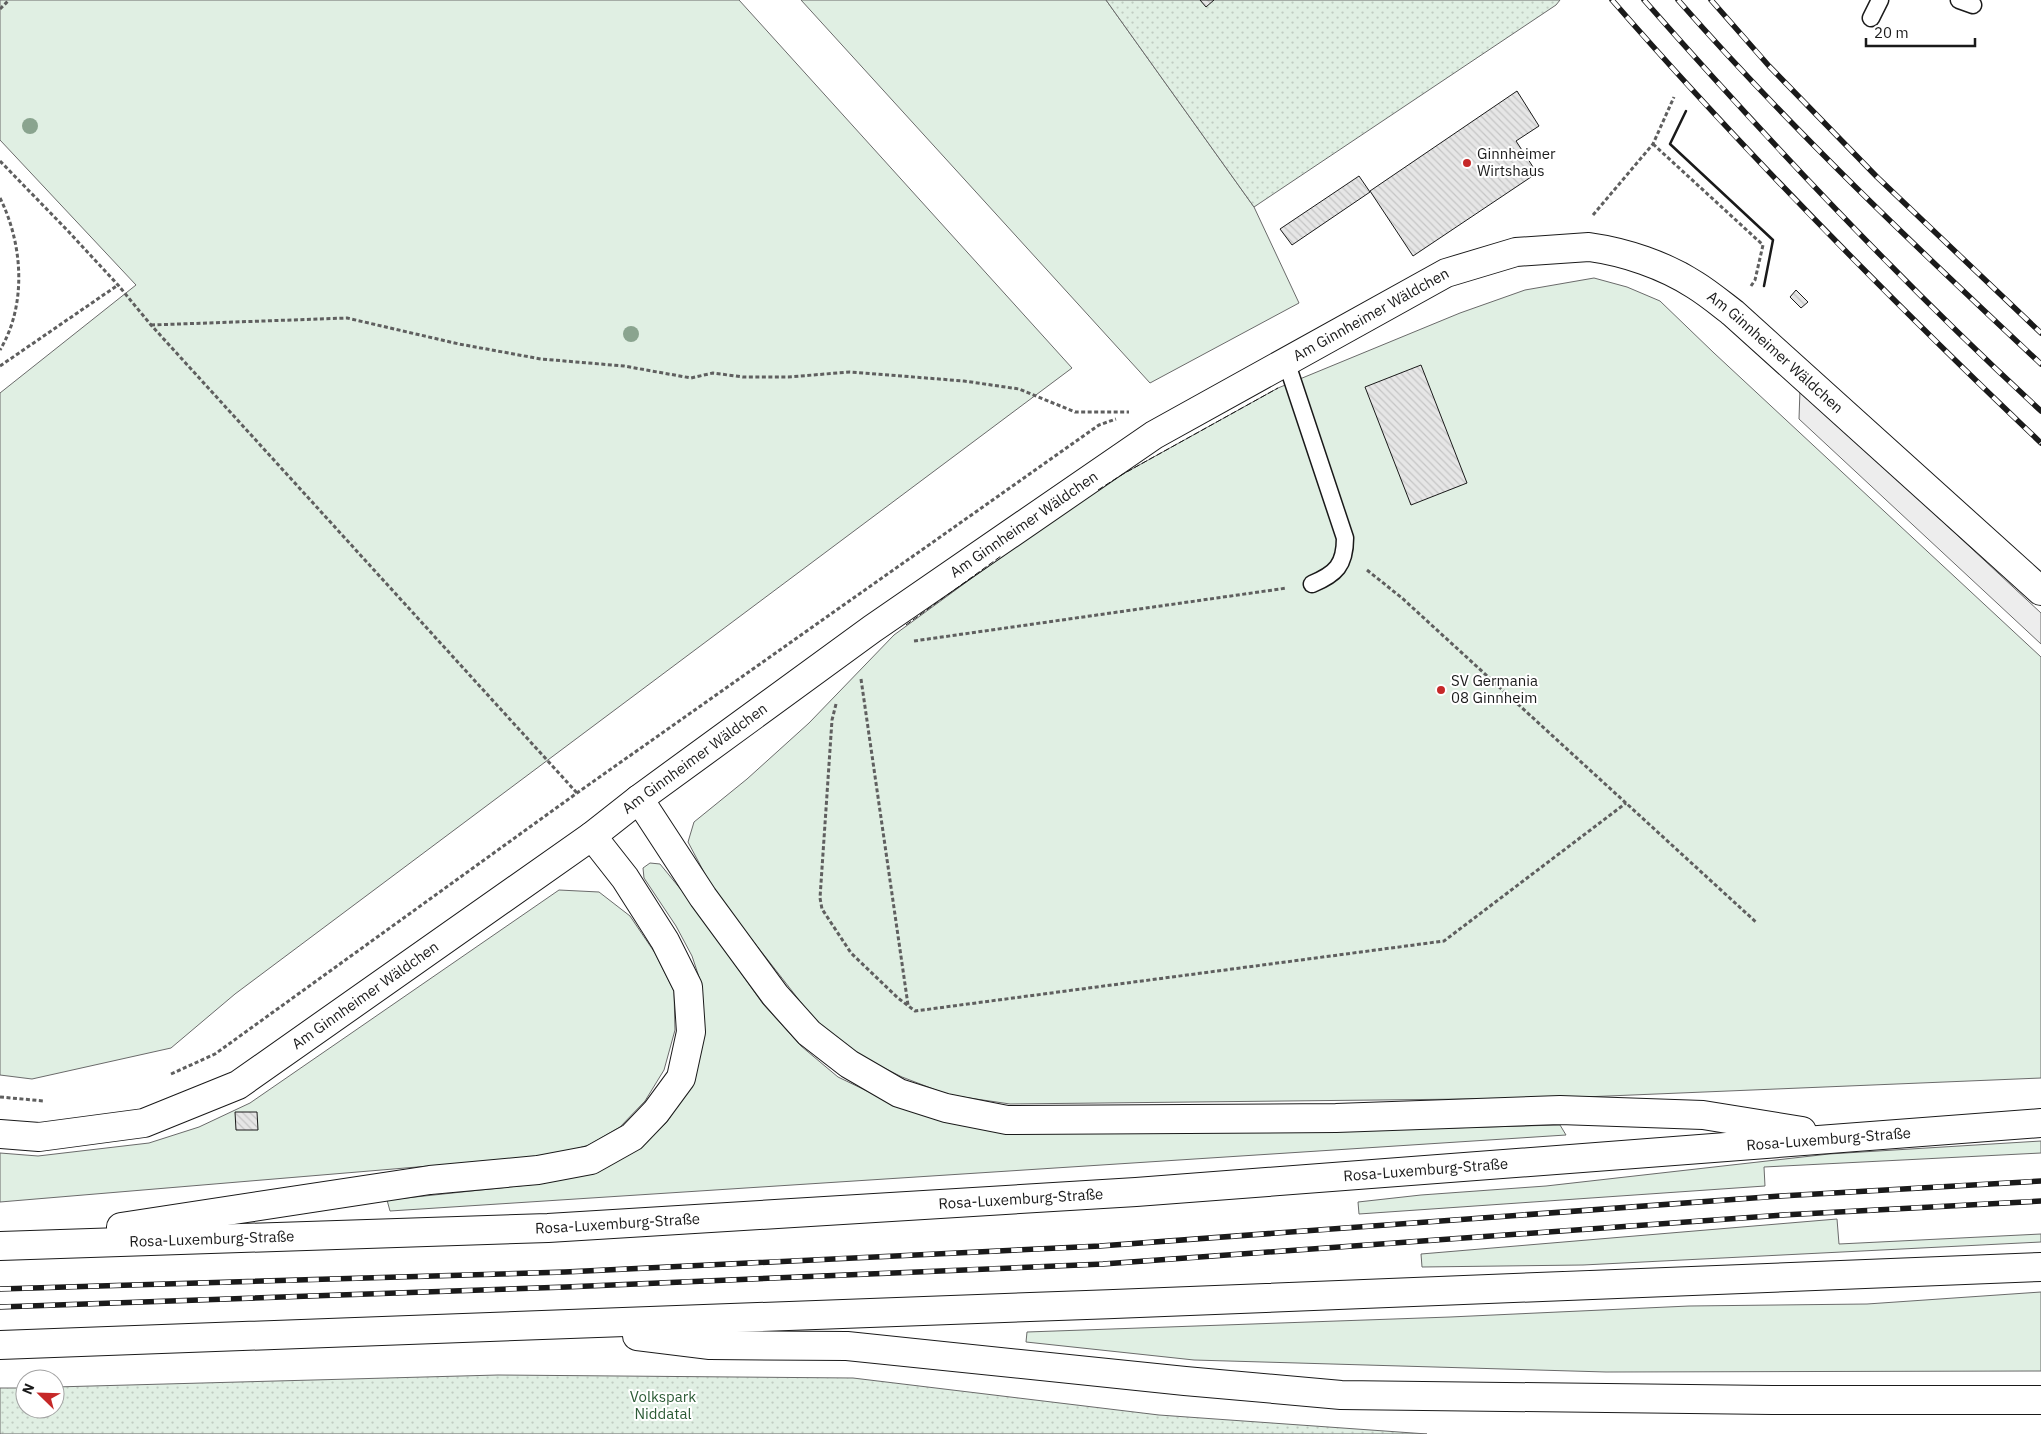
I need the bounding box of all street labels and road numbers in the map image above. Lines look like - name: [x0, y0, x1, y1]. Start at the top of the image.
- street label: Am Ginnheimer Wäldchen: [1290, 263, 1452, 365]
- street label: Am Ginnheimer Wäldchen: [1704, 287, 1847, 417]
- street label: Am Ginnheimer Wäldchen: [946, 466, 1101, 582]
- street label: Am Ginnheimer Wäldchen: [618, 699, 771, 818]
- street label: Am Ginnheimer Wäldchen: [288, 937, 442, 1053]
- street label: Rosa-Luxemburg-Straße: [1746, 1123, 1912, 1154]
- street label: Rosa-Luxemburg-Straße: [1343, 1154, 1509, 1185]
- street label: Rosa-Luxemburg-Straße: [938, 1184, 1104, 1213]
- street label: Rosa-Luxemburg-Straße: [535, 1209, 701, 1237]
- street label: Rosa-Luxemburg-Straße: [129, 1226, 295, 1251]

